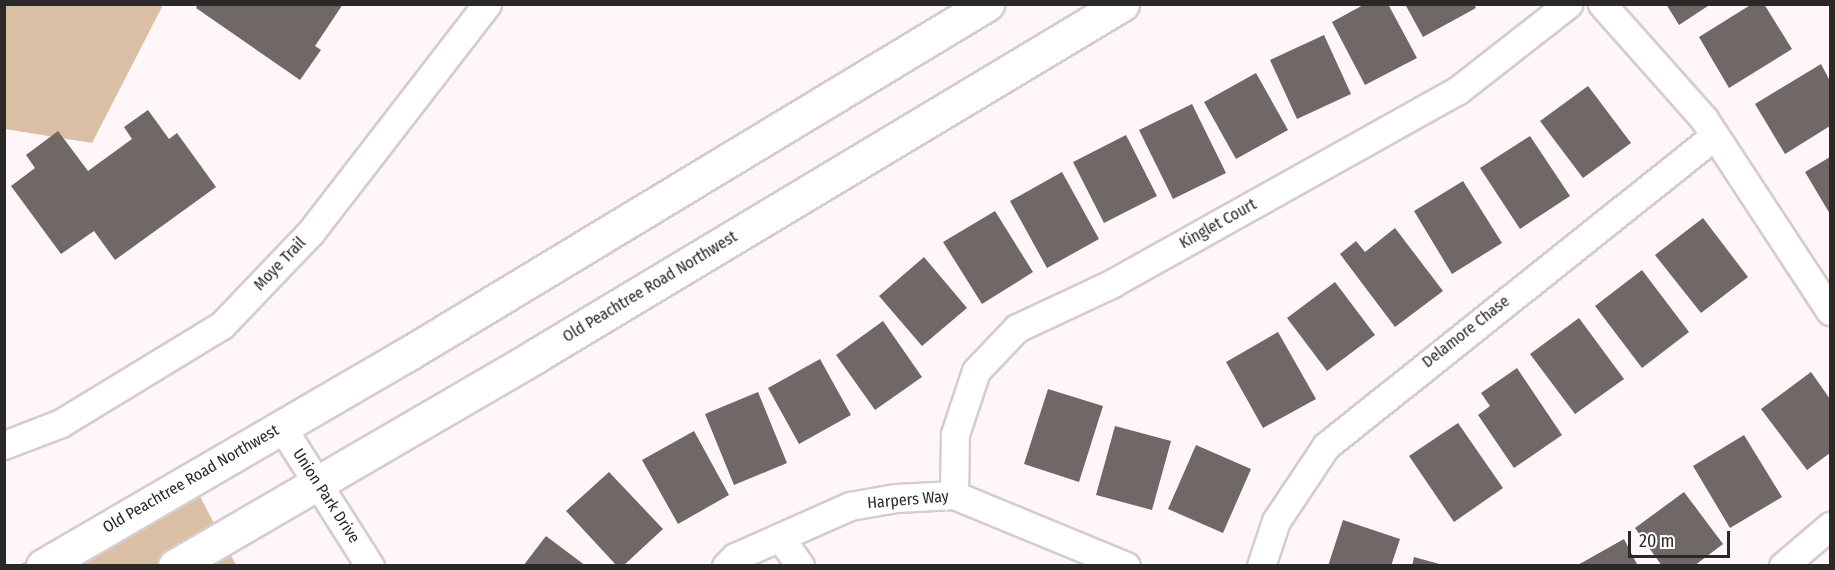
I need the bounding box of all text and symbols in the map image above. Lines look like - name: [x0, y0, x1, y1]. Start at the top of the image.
- street label: Kinglet Court: [1176, 195, 1260, 253]
- street label: Old Peachtree Road Northwest: [559, 227, 741, 347]
- street label: Moye Trail: [250, 233, 310, 295]
- street label: Delamore Chase: [1418, 292, 1514, 372]
- street label: Old Peachtree Road Northwest: [100, 421, 282, 537]
- street label: Union Park Drive: [288, 445, 364, 547]
- street label: Harpers Way: [866, 487, 950, 513]
- scale bar: [1631, 519, 1733, 557]
- text: 20 m: [1639, 530, 1674, 552]

